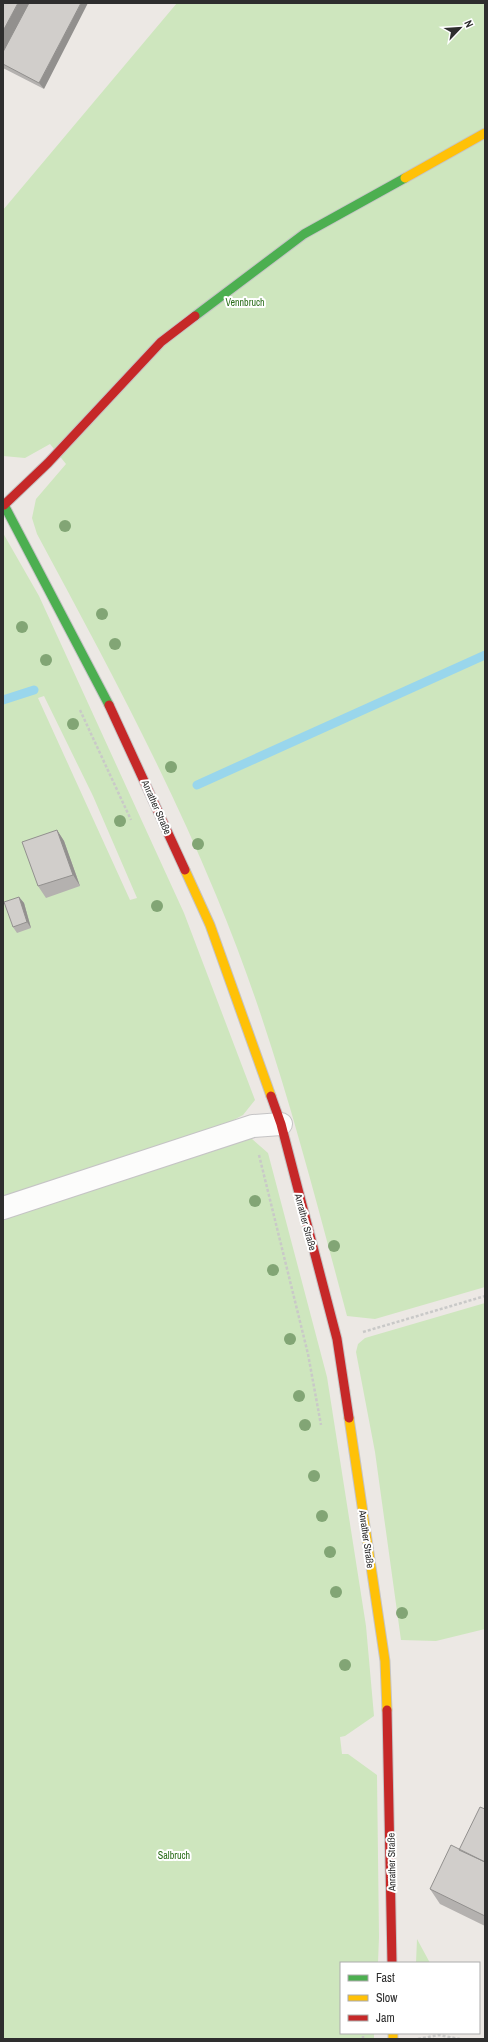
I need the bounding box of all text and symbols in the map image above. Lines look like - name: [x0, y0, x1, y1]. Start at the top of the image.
- north arrow: [440, 8, 480, 48]
- text: N: [461, 18, 477, 30]
- park label: Vennbruch: [225, 296, 265, 309]
- street label: Anrather Straße: [138, 777, 175, 837]
- street label: Anrather Straße: [291, 1191, 319, 1252]
- street label: Anrather Straße: [356, 1508, 377, 1569]
- street label: Anrather Straße: [384, 1832, 399, 1892]
- park label: Salbruch: [158, 1849, 190, 1862]
- legend: [340, 1962, 480, 2034]
- text: Fast: [376, 1970, 395, 1986]
- text: Slow: [376, 1990, 398, 2006]
- text: Jam: [376, 2010, 395, 2026]

